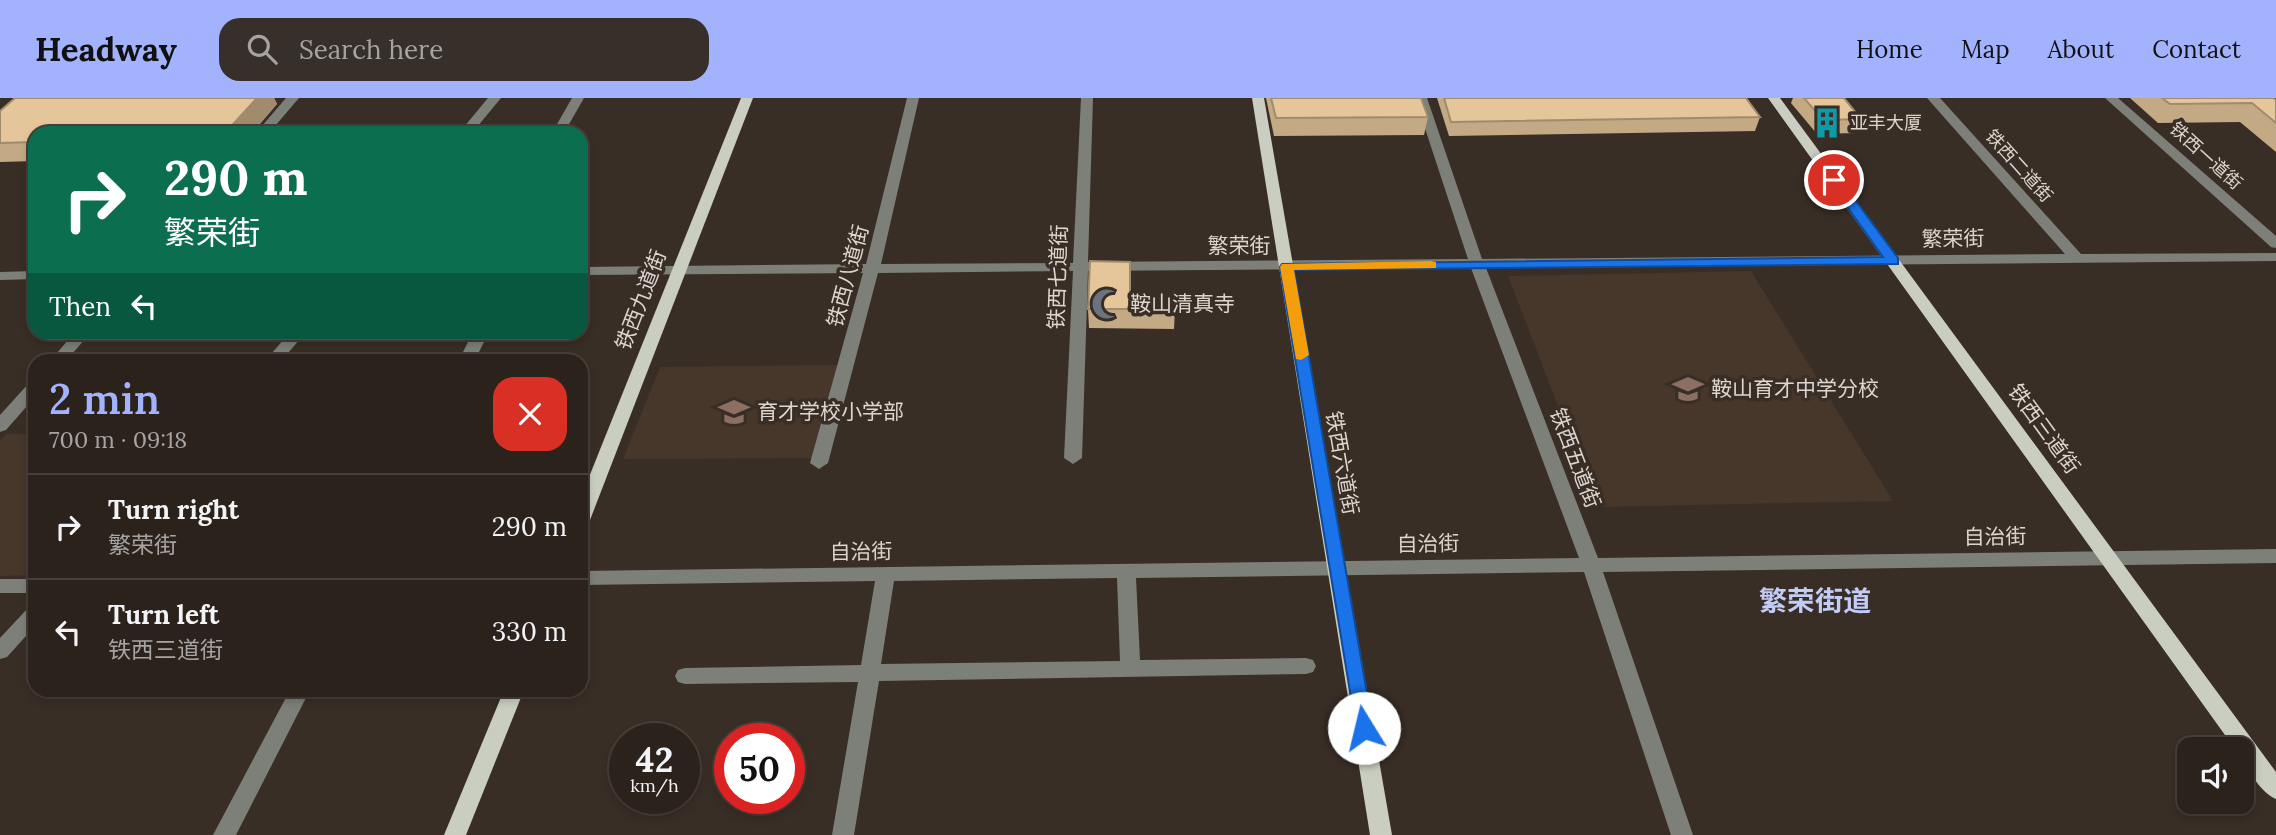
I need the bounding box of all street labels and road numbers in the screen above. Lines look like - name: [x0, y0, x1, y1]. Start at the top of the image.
- street label: 铁西一道街: [2165, 117, 2247, 194]
- street label: 铁西二道街: [1981, 125, 2058, 207]
- street label: 铁西八道街: [821, 222, 874, 330]
- street label: 铁西七道街: [1042, 224, 1073, 330]
- street label: 繁荣街: [1921, 224, 1985, 253]
- street label: 繁荣街: [1208, 232, 1271, 259]
- street label: 铁西九道街: [609, 246, 672, 354]
- street label: 铁西三道街: [2003, 378, 2086, 479]
- street label: 铁西五道街: [1544, 404, 1607, 512]
- street label: 铁西六道街: [1320, 409, 1365, 517]
- street label: 自治街: [1963, 522, 2027, 551]
- street label: 自治街: [1396, 529, 1460, 558]
- street label: 自治街: [829, 537, 893, 566]

